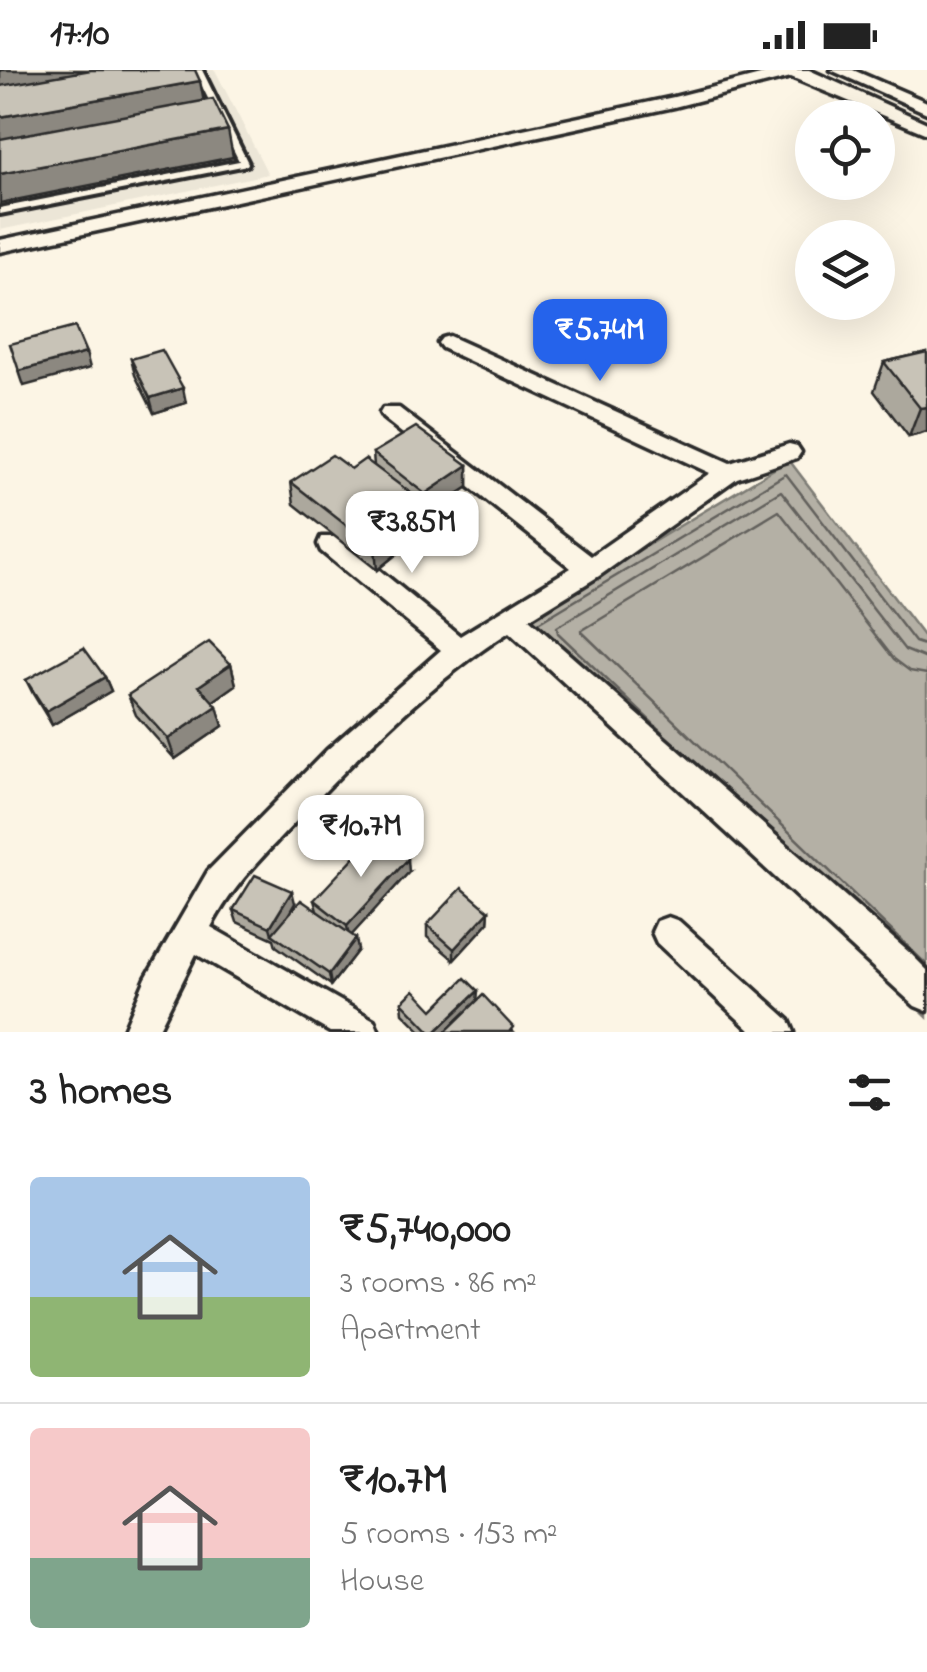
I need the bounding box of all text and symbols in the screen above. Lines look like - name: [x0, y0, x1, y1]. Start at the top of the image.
- text: 17:10: [50, 7, 109, 63]
- map controls: [795, 100, 895, 320]
- button: locate: [795, 100, 895, 200]
- button: layers: [795, 220, 895, 320]
- pin: ₹5.74M: [519, 299, 681, 384]
- text: ₹5.74M: [555, 308, 645, 355]
- pin: ₹3.85M: [331, 491, 493, 576]
- text: ₹3.85M: [368, 500, 456, 547]
- pin: ₹10.7M: [280, 795, 442, 880]
- text: ₹10.7M: [320, 804, 402, 851]
- text: 3 homes: [30, 1062, 172, 1123]
- icon: filters: [842, 1065, 897, 1120]
- text: ₹5,740,000: [340, 1200, 511, 1261]
- icon: home: [110, 1217, 230, 1337]
- text: 3 rooms · 86 m²: [340, 1261, 537, 1308]
- text: Apartment: [340, 1308, 481, 1355]
- text: ₹10.7M: [340, 1451, 448, 1512]
- icon: home: [110, 1468, 230, 1588]
- text: 5 rooms · 153 m²: [340, 1512, 557, 1559]
- text: House: [340, 1559, 424, 1606]

